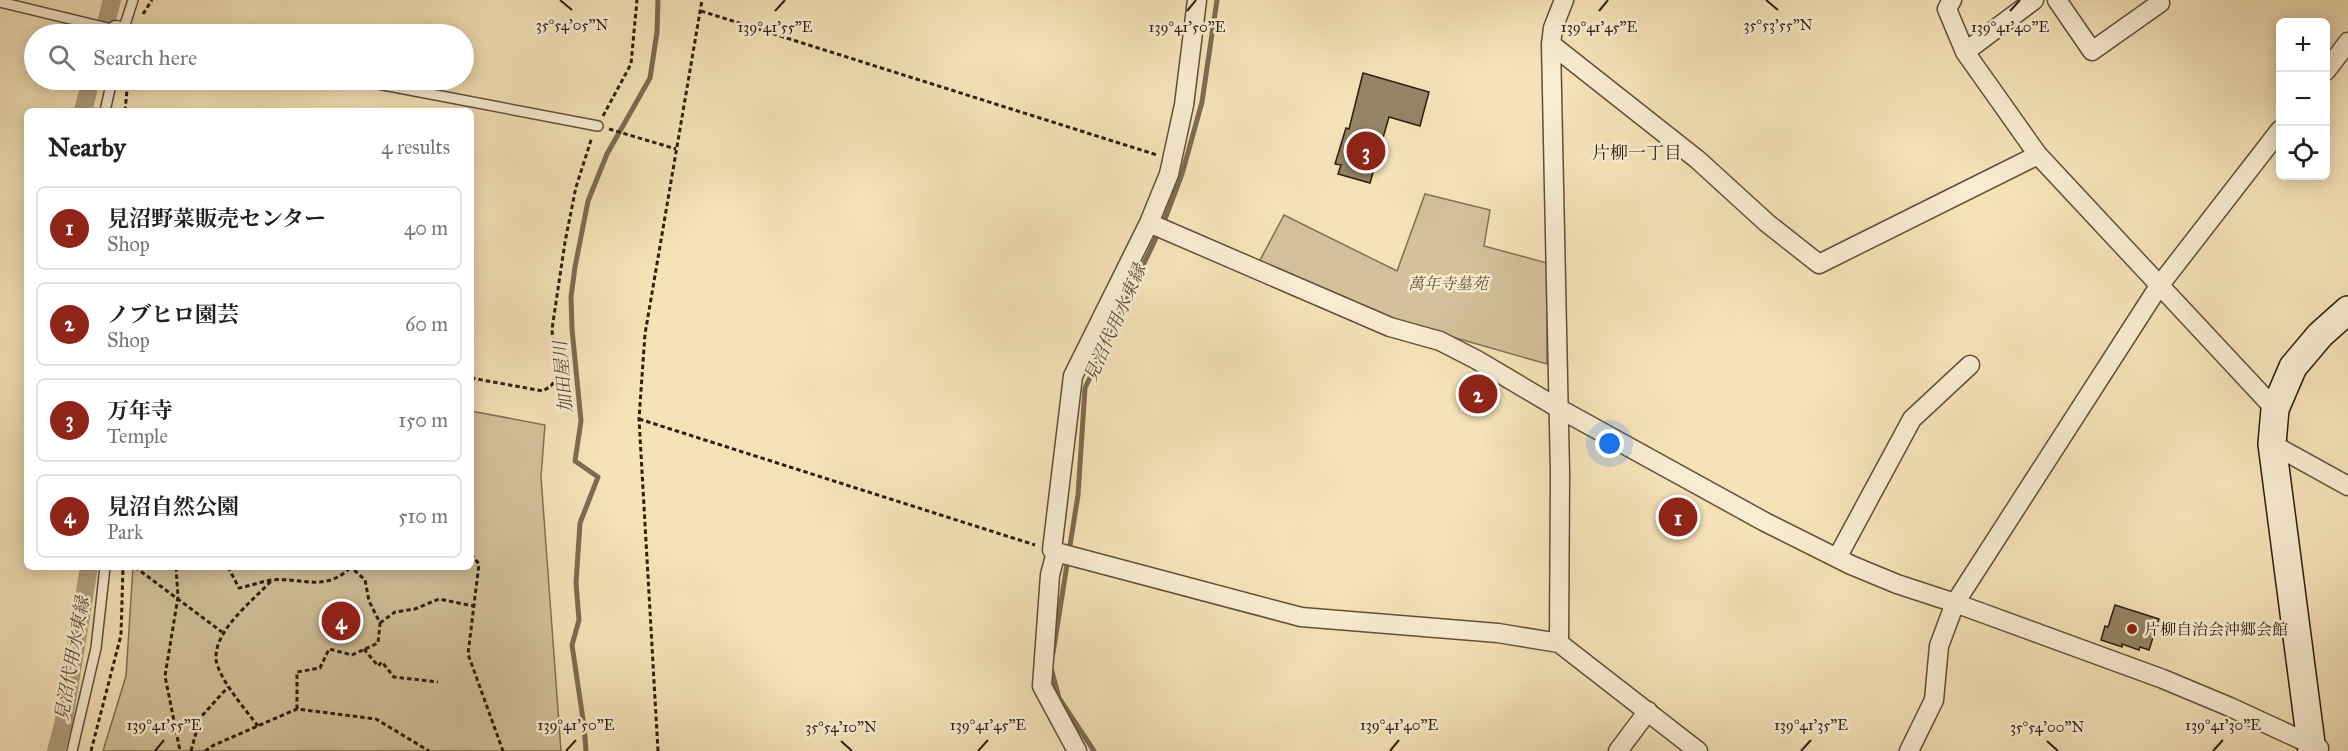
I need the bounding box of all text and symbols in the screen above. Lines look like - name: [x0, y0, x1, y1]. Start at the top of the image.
- text: 35°54'05"N: [536, 16, 609, 34]
- text: 35°53'55"N: [1744, 16, 1813, 34]
- text: 139°41'55"E: [737, 18, 813, 36]
- text: 139°41'50"E: [1149, 18, 1226, 36]
- text: 139°41'45"E: [1561, 18, 1637, 36]
- text: 139°41'40"E: [1971, 18, 2049, 36]
- map controls: [2276, 18, 2330, 180]
- button: +: [2276, 18, 2330, 72]
- search box: [24, 24, 474, 90]
- icon: search: [45, 41, 78, 74]
- text: Search here: [93, 44, 197, 71]
- button: −: [2276, 72, 2330, 126]
- button: locate: [2276, 126, 2330, 180]
- pin: 3: [1346, 128, 1386, 174]
- text: Nearby: [48, 131, 126, 163]
- text: 4 results: [381, 135, 450, 159]
- district label: 片柳一丁目: [1592, 142, 1682, 164]
- text: 見沼野菜販売センター: [107, 205, 326, 232]
- text: 1: [66, 216, 73, 240]
- text: 40 m: [404, 216, 448, 240]
- text: Shop: [107, 232, 150, 256]
- water label: 見沼代用水東縁: [1079, 259, 1151, 385]
- park label: 萬年寺墓苑: [1408, 274, 1491, 293]
- text: ノブヒロ園芸: [107, 301, 239, 328]
- text: 2: [65, 312, 74, 336]
- text: 60 m: [405, 312, 448, 336]
- text: Shop: [107, 328, 150, 352]
- water label: 加田屋川: [549, 338, 577, 414]
- pin: 2: [1458, 372, 1498, 416]
- text: 万年寺: [107, 397, 173, 424]
- text: 3: [66, 408, 74, 432]
- text: 150 m: [398, 408, 448, 432]
- text: Temple: [107, 424, 168, 448]
- your location: [1595, 429, 1624, 458]
- text: 見沼自然公園: [107, 493, 239, 520]
- pin: 1: [1658, 494, 1698, 540]
- text: 4: [64, 504, 75, 528]
- text: 510 m: [398, 504, 448, 528]
- text: Park: [107, 520, 143, 544]
- water label: 見沼代用水東縁: [50, 593, 94, 723]
- pin: 4: [322, 598, 360, 644]
- place label: 片柳自治会沖郷会館: [2144, 620, 2288, 639]
- marker: 片柳自治会沖郷会館: [2125, 622, 2139, 636]
- text: 139°41'55"E: [126, 716, 202, 734]
- text: 139°41'50"E: [538, 716, 615, 734]
- text: 139°41'45"E: [950, 716, 1026, 734]
- text: 139°41'40"E: [1360, 716, 1438, 734]
- text: 139°41'35"E: [1774, 716, 1848, 734]
- text: 139°41'30"E: [2185, 716, 2261, 734]
- text: 35°54'10"N: [805, 718, 877, 736]
- text: 35°54'00"N: [2010, 718, 2084, 736]

